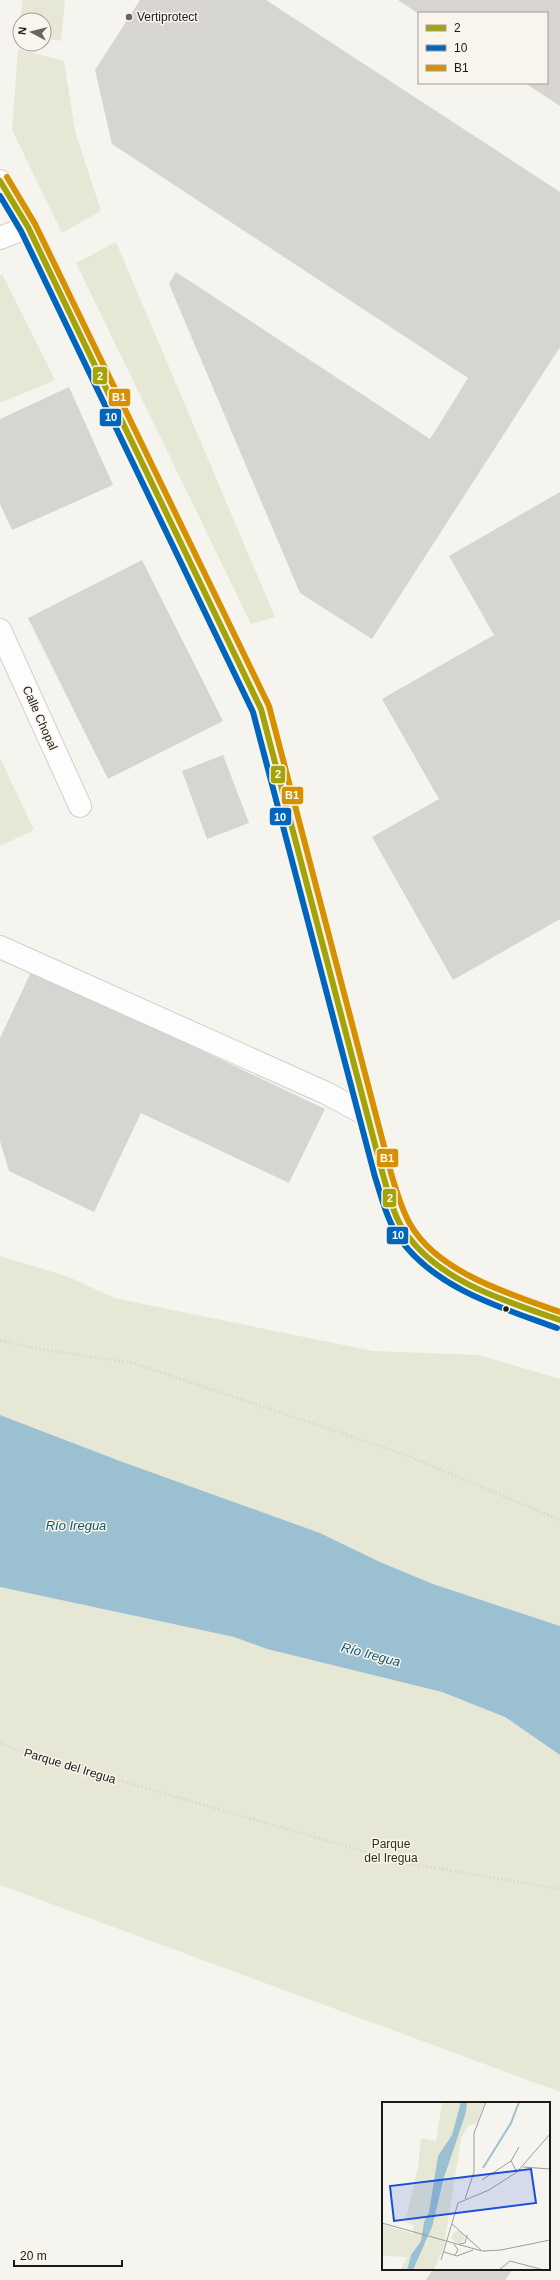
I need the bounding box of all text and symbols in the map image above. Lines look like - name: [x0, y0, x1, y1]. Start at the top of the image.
- place label: Vertiprotect: [137, 10, 198, 24]
- north arrow: [12, 12, 52, 52]
- marker: Vertiprotect: [124, 12, 134, 22]
- legend: [418, 12, 548, 84]
- text: 2: [454, 21, 461, 35]
- text: N: [16, 26, 29, 35]
- text: 10: [454, 41, 468, 55]
- text: B1: [454, 61, 469, 75]
- line badge: 2: [92, 366, 108, 385]
- text: 2: [97, 370, 103, 382]
- line badge: B1: [108, 388, 131, 407]
- text: B1: [112, 391, 126, 403]
- line badge: 10: [99, 408, 122, 427]
- text: 10: [105, 411, 117, 423]
- street label: Calle Chopal: [20, 684, 60, 752]
- line badge: 2: [270, 765, 286, 784]
- text: 2: [275, 768, 281, 780]
- line badge: B1: [281, 786, 304, 805]
- text: B1: [285, 789, 299, 801]
- line badge: 10: [269, 807, 292, 826]
- text: 10: [274, 811, 286, 823]
- line badge: B1: [376, 1148, 399, 1168]
- text: B1: [380, 1152, 394, 1164]
- line badge: 2: [382, 1188, 397, 1208]
- text: 2: [387, 1192, 393, 1204]
- line badge: 10: [386, 1226, 409, 1245]
- text: 10: [392, 1229, 404, 1241]
- unlabelled marker: [501, 1304, 511, 1314]
- water label: Río Iregua: [46, 1518, 106, 1533]
- water label: Río Iregua: [340, 1639, 402, 1670]
- street label: Parque del Iregua: [22, 1745, 118, 1787]
- park label: Parque del Iregua: [364, 1837, 418, 1865]
- inset map: [382, 2102, 550, 2270]
- scale bar: [14, 2242, 122, 2268]
- text: 20 m: [20, 2249, 47, 2263]

